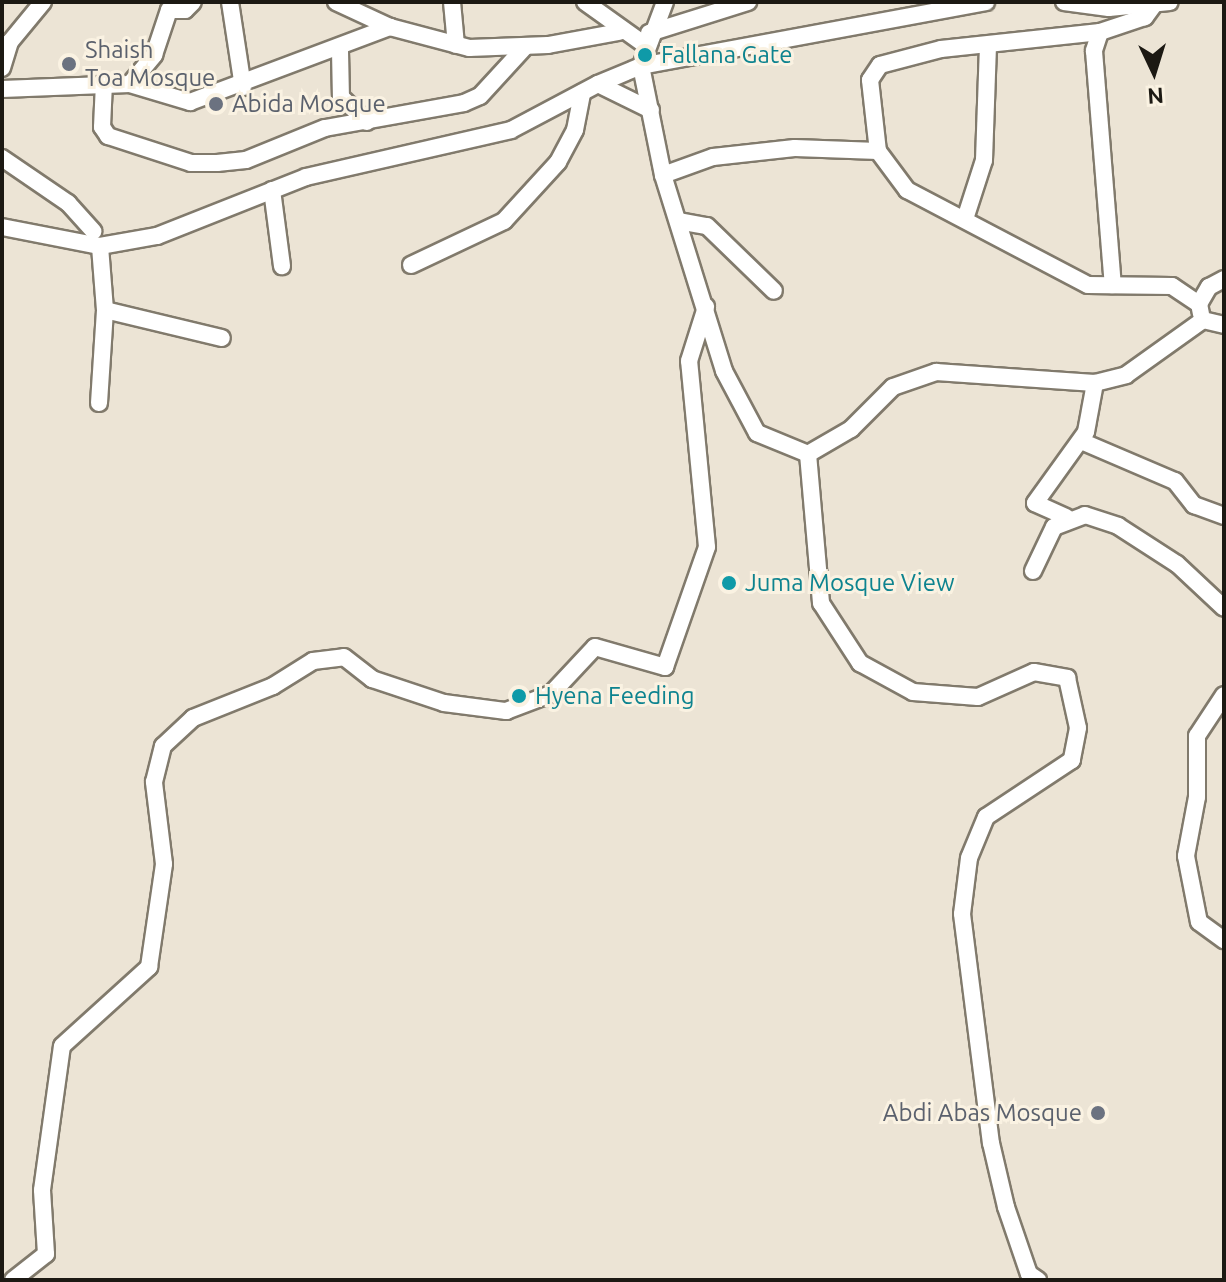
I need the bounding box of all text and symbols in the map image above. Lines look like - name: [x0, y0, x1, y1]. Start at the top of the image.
- north arrow: [1114, 32, 1194, 112]
- place label: Shaish Toa Mosque: [85, 36, 215, 92]
- place label: Fallana Gate: [661, 41, 792, 69]
- marker: Fallana Gate: [636, 46, 654, 64]
- marker: Shaish Toa Mosque: [60, 55, 78, 73]
- text: N: [1147, 83, 1165, 109]
- place label: Abida Mosque: [232, 90, 386, 118]
- marker: Abida Mosque: [207, 95, 225, 113]
- place label: Juma Mosque View: [745, 569, 955, 597]
- marker: Juma Mosque View: [720, 574, 738, 592]
- place label: Hyena Feeding: [535, 682, 695, 710]
- marker: Hyena Feeding: [510, 687, 528, 705]
- place label: Abdi Abas Mosque: [883, 1099, 1082, 1127]
- marker: Abdi Abas Mosque: [1089, 1104, 1107, 1122]

